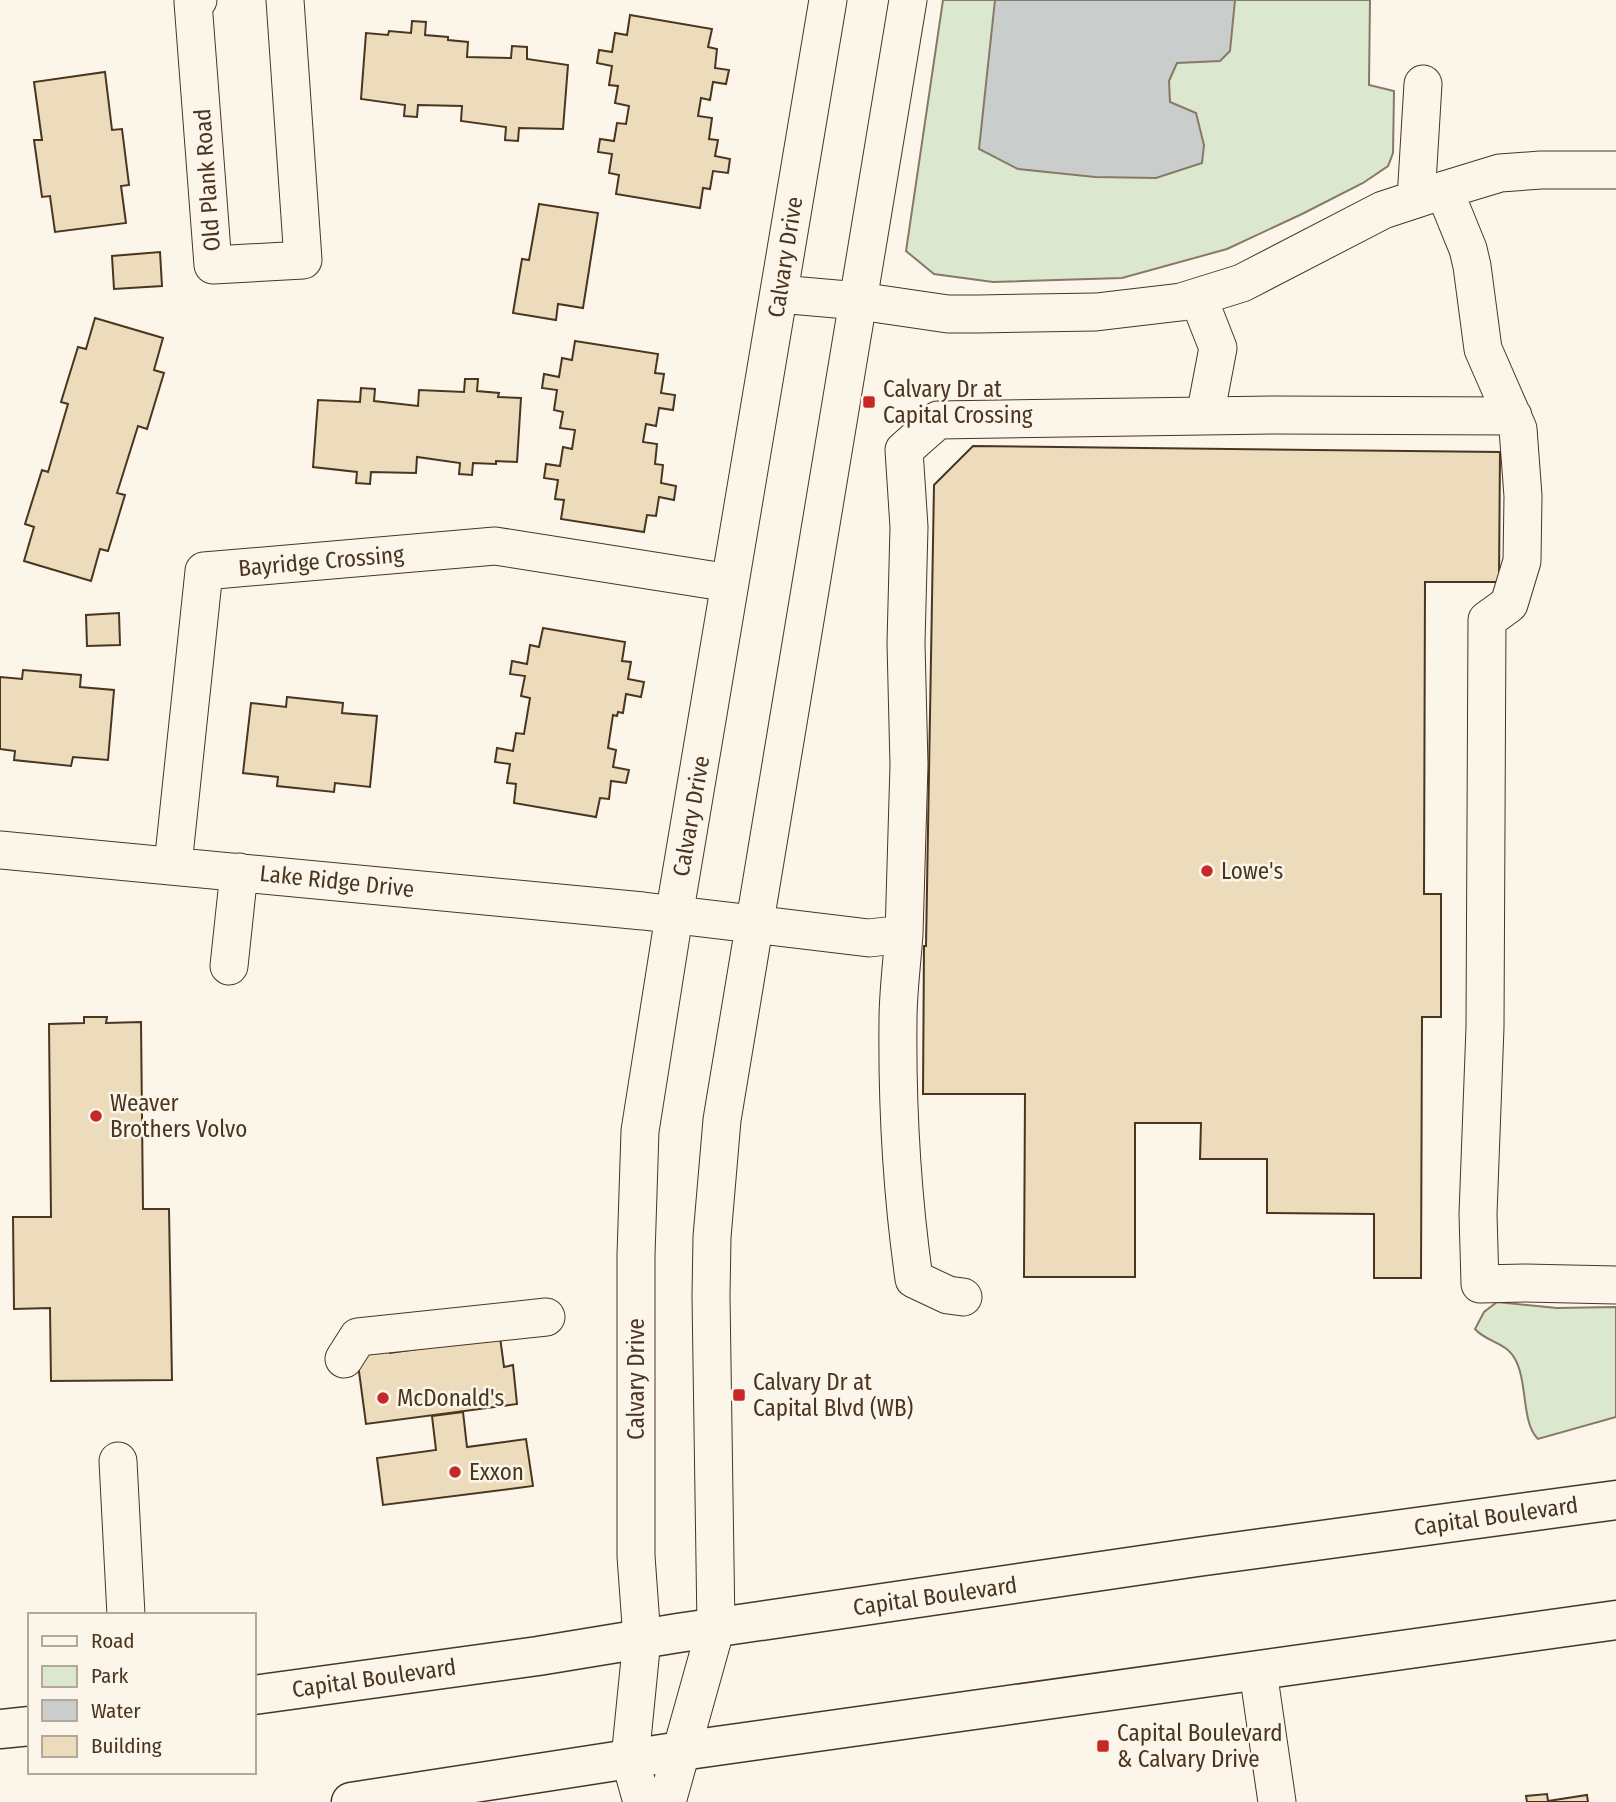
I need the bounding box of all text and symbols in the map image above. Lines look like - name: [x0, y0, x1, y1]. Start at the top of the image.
- street label: Old Plank Road: [188, 108, 226, 252]
- street label: Calvary Drive: [762, 195, 808, 319]
- place label: Calvary Dr at Capital Crossing: [883, 375, 1033, 429]
- marker: Calvary Dr at Capital Crossing: [861, 394, 877, 410]
- street label: Bayridge Crossing: [237, 540, 405, 582]
- street label: Calvary Drive: [667, 754, 715, 878]
- place label: Lowe's: [1221, 857, 1283, 885]
- street label: Lake Ridge Drive: [258, 859, 416, 903]
- marker: Lowe's: [1199, 863, 1215, 879]
- place label: Weaver Brothers Volvo: [110, 1089, 247, 1143]
- marker: Weaver Brothers Volvo: [88, 1108, 104, 1124]
- street label: Calvary Drive: [622, 1318, 650, 1440]
- place label: Calvary Dr at Capital Blvd (WB): [753, 1368, 913, 1422]
- place label: McDonald's: [397, 1384, 505, 1412]
- marker: Calvary Dr at Capital Blvd (WB): [731, 1387, 747, 1403]
- marker: McDonald's: [375, 1390, 391, 1406]
- place label: Exxon: [469, 1458, 524, 1486]
- marker: Exxon: [447, 1464, 463, 1480]
- street label: Capital Boulevard: [1412, 1491, 1580, 1541]
- street label: Capital Boulevard: [851, 1571, 1019, 1621]
- legend: [28, 1613, 256, 1774]
- text: Road: [91, 1628, 135, 1654]
- street label: Capital Boulevard: [290, 1653, 458, 1703]
- text: Park: [91, 1663, 129, 1689]
- text: Water: [91, 1698, 141, 1724]
- place label: Capital Boulevard & Calvary Drive: [1117, 1719, 1282, 1773]
- text: Building: [91, 1733, 162, 1759]
- marker: Capital Boulevard & Calvary Drive: [1095, 1738, 1111, 1754]

